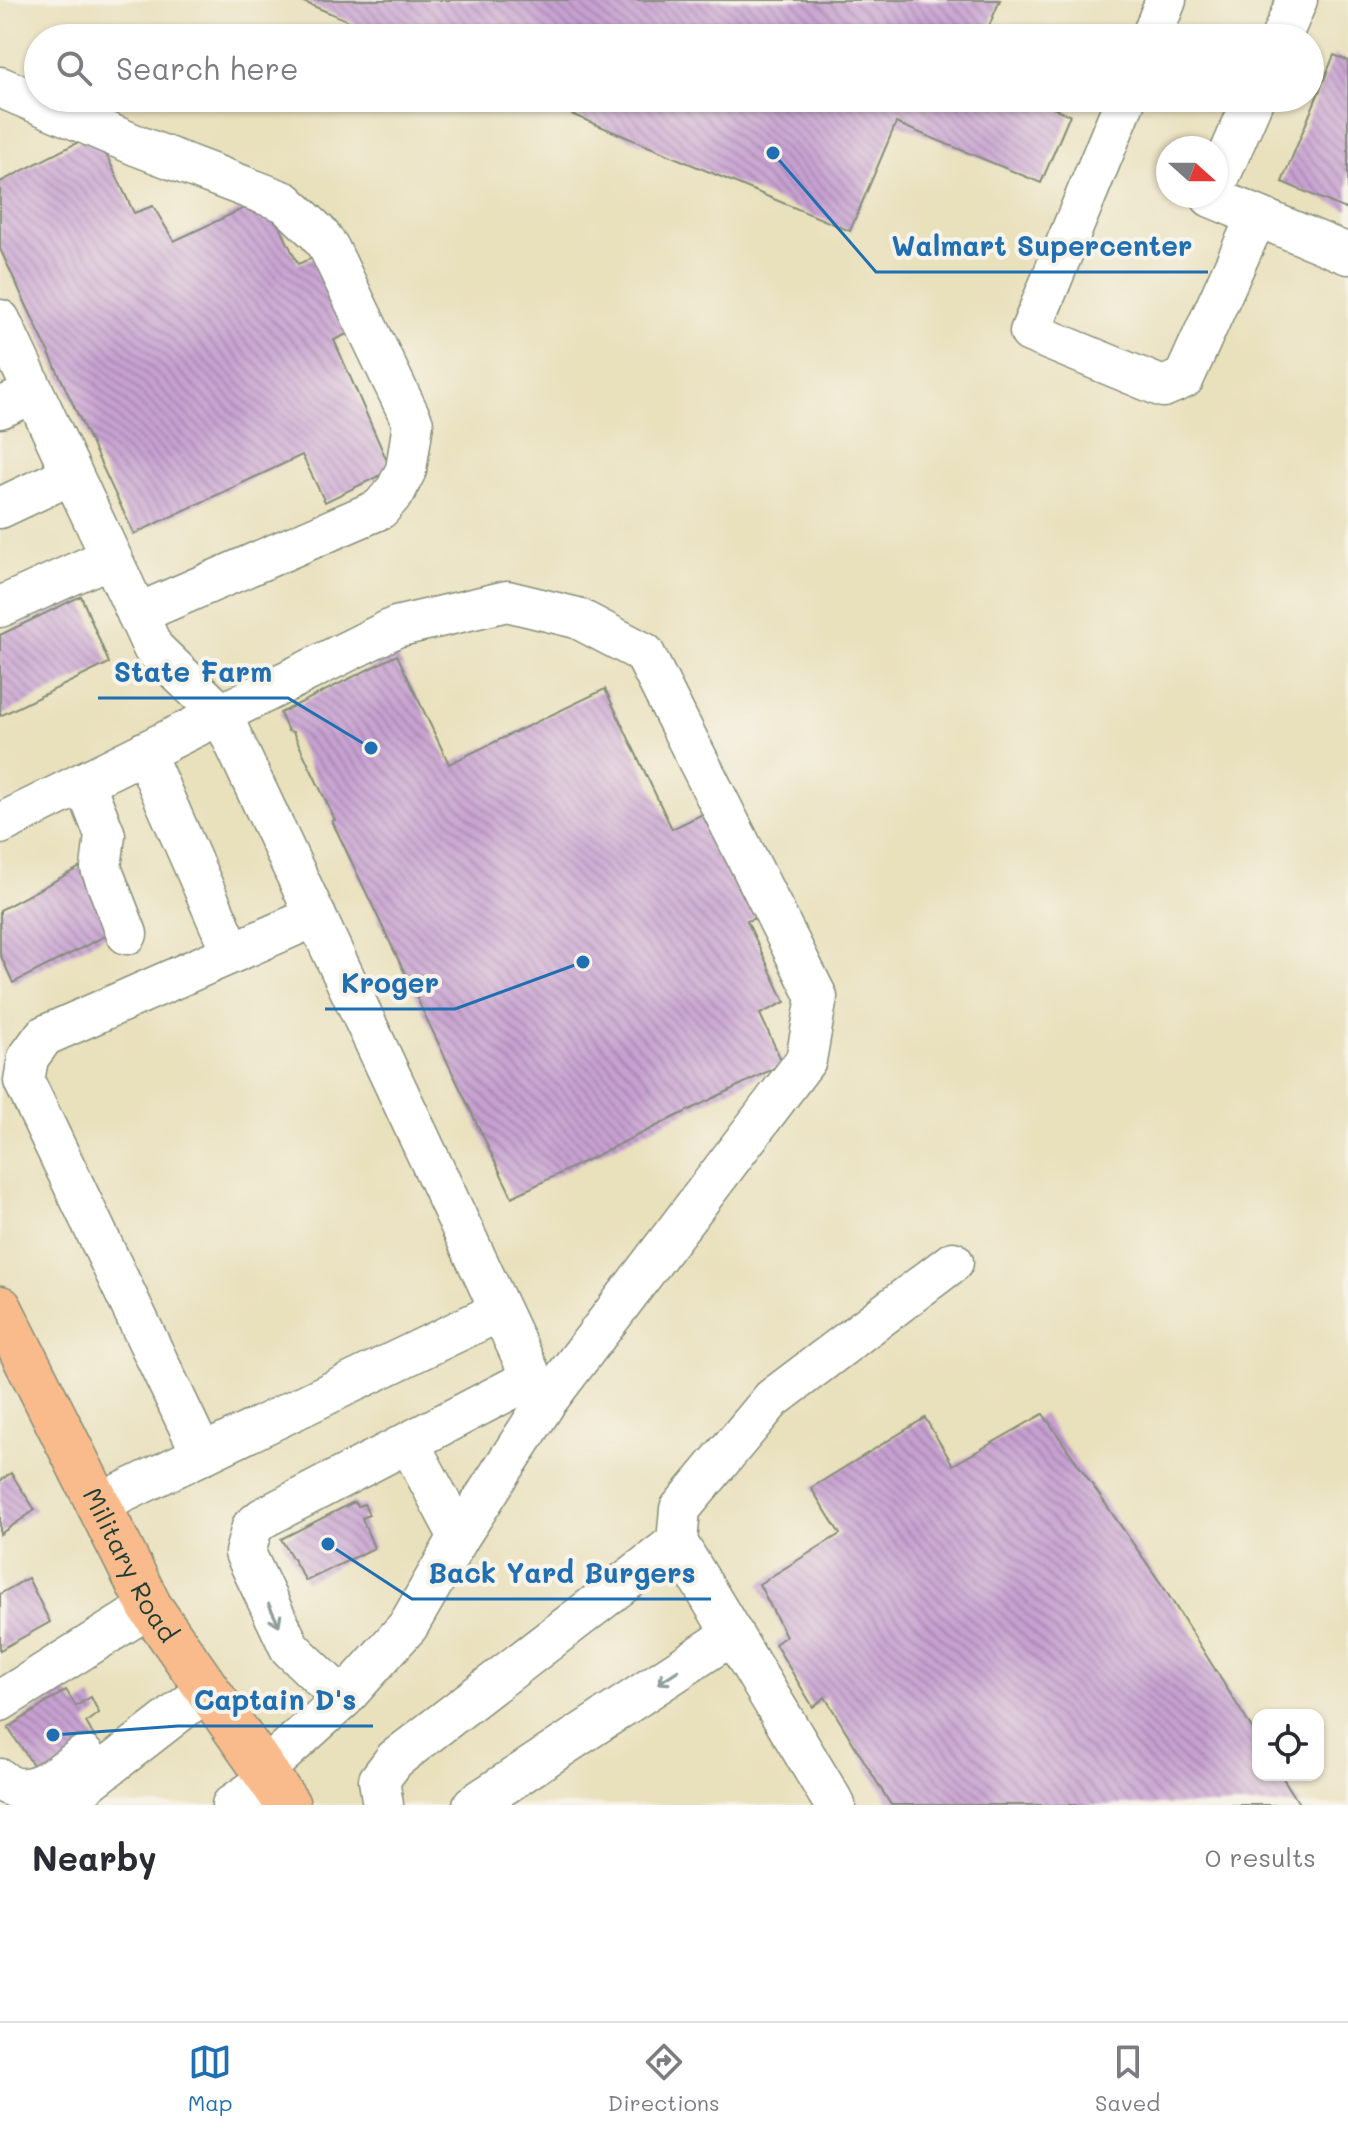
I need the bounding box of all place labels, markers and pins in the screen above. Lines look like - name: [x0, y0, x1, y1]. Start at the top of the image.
- callout: Walmart Supercenter: [876, 220, 1208, 272]
- callout: State Farm: [98, 646, 288, 698]
- callout: Kroger: [325, 957, 455, 1009]
- callout: Back Yard Burgers: [412, 1547, 711, 1599]
- callout: Captain D's: [178, 1674, 373, 1726]

